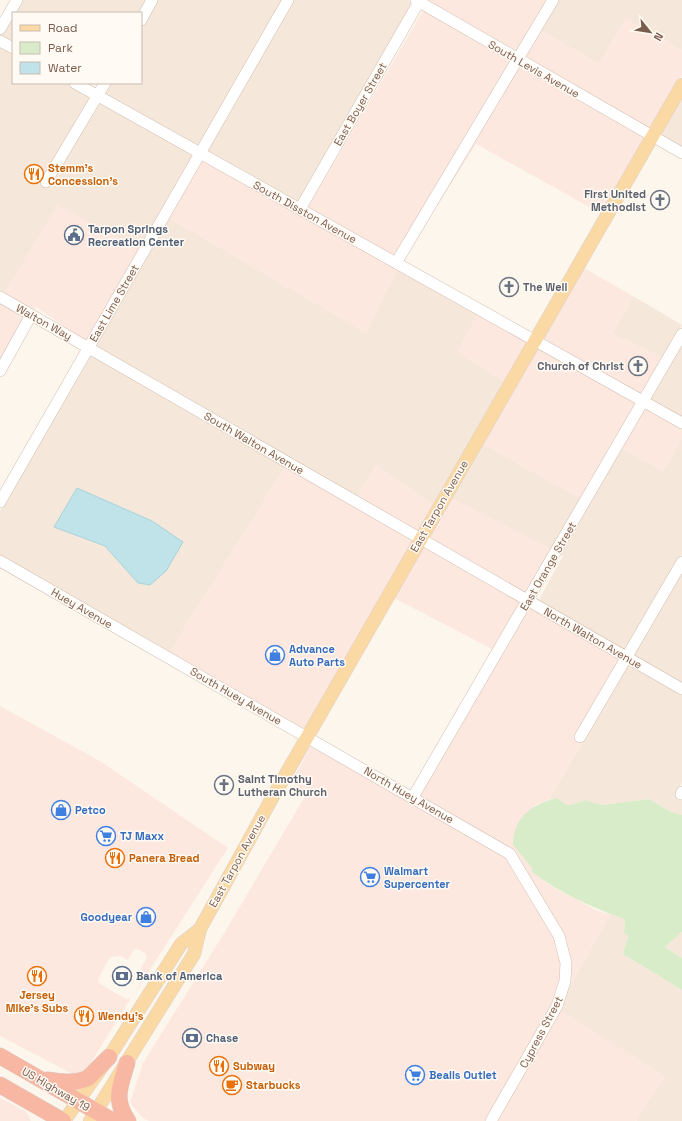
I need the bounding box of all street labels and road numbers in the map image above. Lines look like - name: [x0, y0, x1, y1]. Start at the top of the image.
- street label: South Levis Avenue: [486, 37, 582, 101]
- street label: East Boyer Street: [330, 60, 390, 148]
- street label: South Disston Avenue: [251, 178, 359, 246]
- street label: East Lime Street: [86, 262, 142, 344]
- street label: Walton Way: [13, 301, 75, 343]
- street label: South Walton Avenue: [201, 409, 307, 477]
- street label: East Tarpon Avenue: [407, 458, 471, 554]
- street label: East Orange Street: [517, 519, 579, 613]
- street label: Huey Avenue: [49, 585, 115, 631]
- street label: North Walton Avenue: [541, 604, 645, 672]
- street label: South Huey Avenue: [188, 664, 284, 728]
- street label: North Huey Avenue: [362, 764, 456, 826]
- street label: East Tarpon Avenue: [206, 812, 268, 910]
- street label: Cypress Street: [516, 994, 566, 1070]
- street label: US Highway 19: [19, 1064, 93, 1114]

